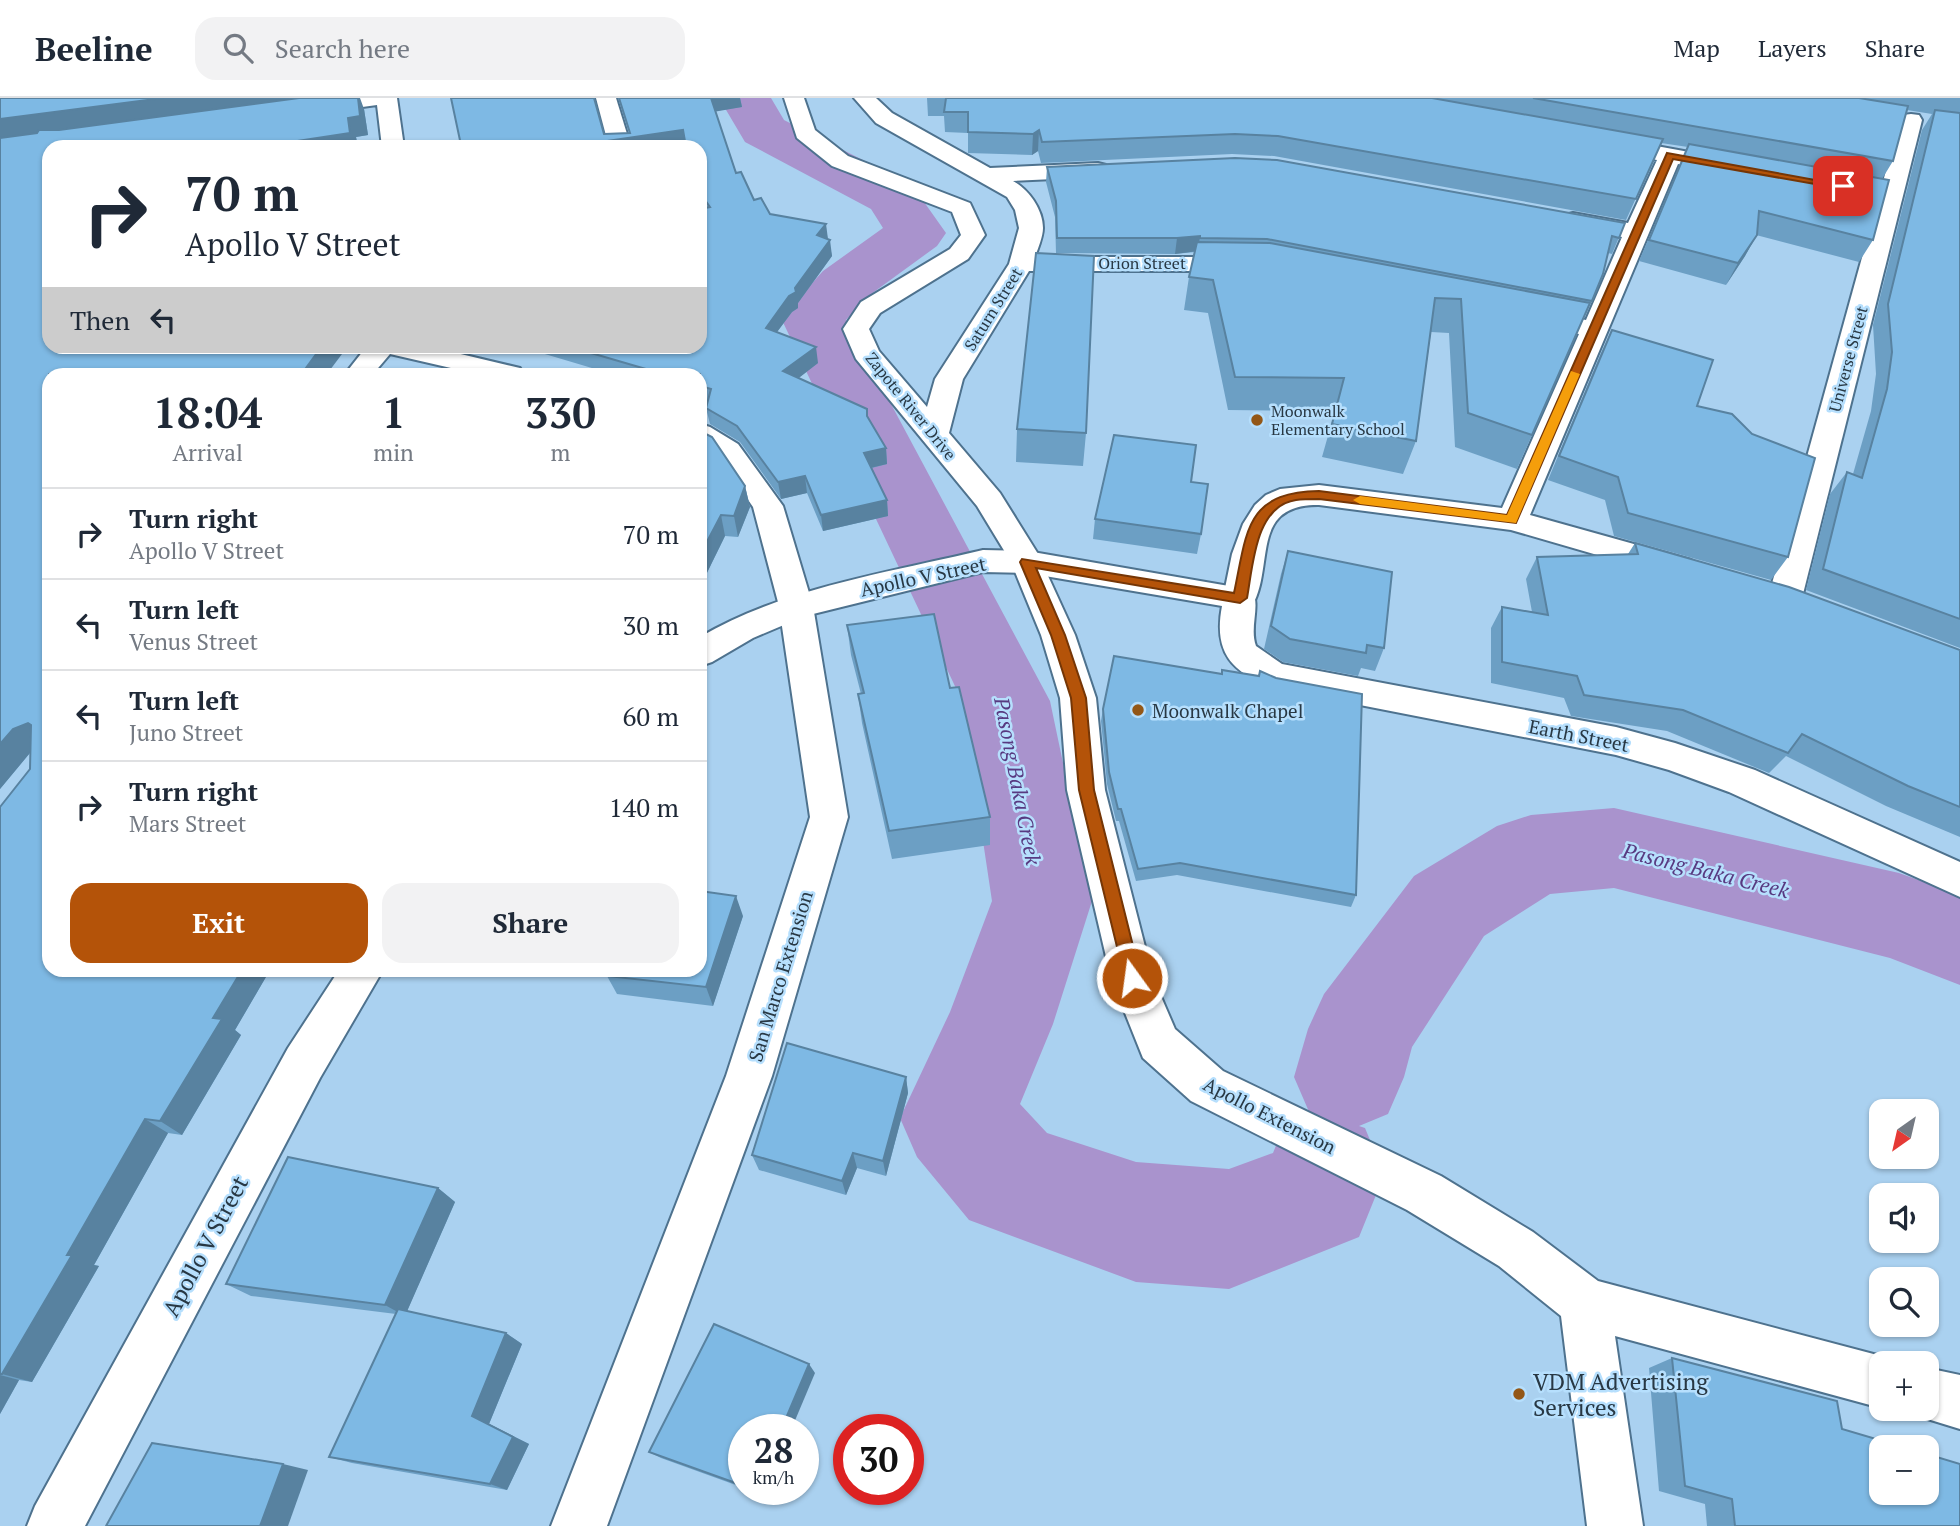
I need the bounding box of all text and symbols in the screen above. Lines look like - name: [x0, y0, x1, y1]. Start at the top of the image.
- search box: [195, 17, 685, 80]
- text: Beeline: [35, 27, 153, 70]
- icon: search: [219, 29, 257, 67]
- text: Search here: [275, 31, 410, 65]
- text: Map: [1673, 32, 1720, 64]
- text: Layers: [1758, 32, 1827, 64]
- text: Share: [1865, 32, 1925, 64]
- pin: [1813, 156, 1873, 216]
- text: 70 m: [185, 160, 299, 225]
- icon: arrive: [1824, 167, 1862, 205]
- icon: right: [70, 168, 161, 259]
- text: Apollo V Street: [185, 223, 401, 265]
- street label: Orion Street: [1098, 252, 1186, 274]
- street label: Saturn Street: [959, 263, 1027, 355]
- icon: left: [144, 301, 182, 339]
- text: Then: [70, 303, 130, 337]
- street label: Universe Street: [1823, 304, 1873, 414]
- street label: Zapote River Drive: [861, 348, 961, 464]
- text: 18:04: [153, 384, 262, 440]
- text: 1: [382, 384, 405, 440]
- text: 330: [525, 384, 596, 440]
- place label: Moonwalk Elementary School: [1271, 400, 1405, 440]
- marker: Moonwalk Elementary School: [1249, 412, 1265, 428]
- text: Arrival: [172, 437, 243, 468]
- text: min: [373, 437, 414, 468]
- text: m: [550, 437, 570, 468]
- text: Turn right: [129, 501, 258, 535]
- icon: right: [70, 515, 108, 553]
- text: 70 m: [623, 517, 679, 551]
- text: Apollo V Street: [129, 535, 284, 566]
- street label: Apollo V Street: [858, 550, 988, 602]
- text: Turn left: [129, 592, 239, 626]
- icon: left: [70, 606, 108, 644]
- text: 30 m: [623, 608, 679, 642]
- text: Venus Street: [129, 626, 258, 657]
- text: Turn left: [129, 683, 239, 717]
- water label: Pasong Baka Creek: [988, 694, 1048, 868]
- icon: left: [70, 697, 108, 735]
- place label: Moonwalk Chapel: [1152, 698, 1303, 723]
- text: 60 m: [623, 699, 679, 733]
- marker: Moonwalk Chapel: [1130, 702, 1146, 718]
- street label: Earth Street: [1527, 713, 1631, 757]
- text: Juno Street: [129, 717, 243, 748]
- text: Turn right: [129, 774, 258, 808]
- icon: right: [70, 788, 108, 826]
- text: 140 m: [609, 790, 679, 824]
- text: Mars Street: [129, 808, 246, 839]
- water label: Pasong Baka Creek: [1619, 836, 1793, 904]
- button: Exit: [70, 883, 368, 963]
- button: Share: [382, 883, 679, 963]
- street label: San Marco Extension: [742, 888, 818, 1064]
- position arrow: [1095, 941, 1169, 1015]
- street label: Apollo Extension: [1200, 1071, 1340, 1159]
- north arrow: [1869, 1099, 1939, 1169]
- map controls: [1869, 1099, 1939, 1505]
- street label: Apollo V Street: [155, 1170, 255, 1322]
- button: sound: [1869, 1183, 1939, 1253]
- button: search: [1869, 1267, 1939, 1337]
- button: +: [1869, 1351, 1939, 1421]
- place label: VDM Advertising Services: [1533, 1366, 1709, 1423]
- marker: VDM Advertising Services: [1511, 1386, 1527, 1402]
- speed limit sign: 30: [833, 1414, 924, 1505]
- text: 28: [754, 1427, 793, 1473]
- button: −: [1869, 1435, 1939, 1505]
- text: km/h: [753, 1465, 794, 1489]

